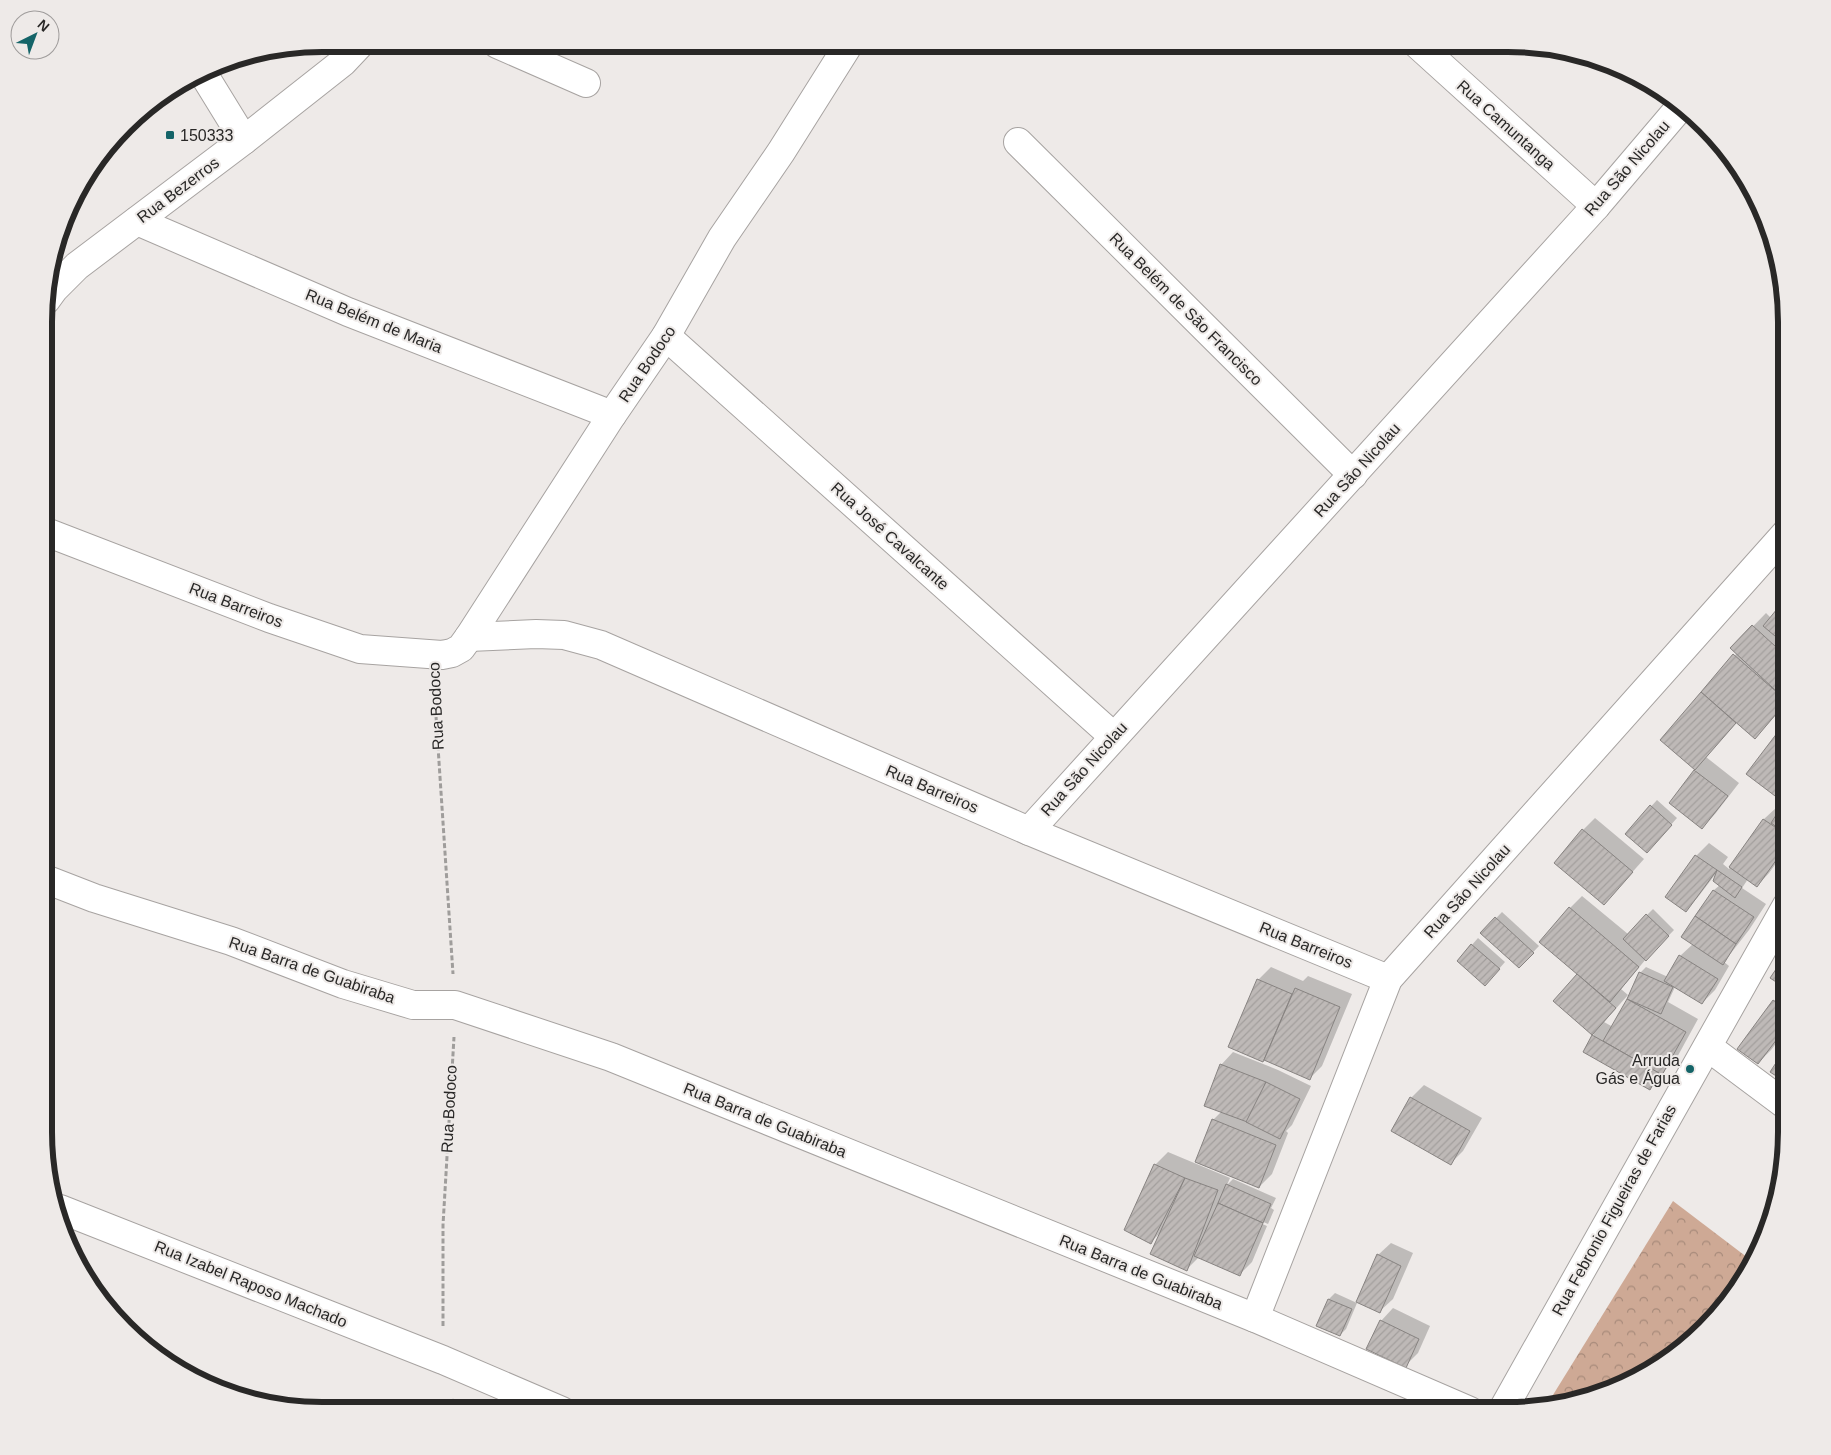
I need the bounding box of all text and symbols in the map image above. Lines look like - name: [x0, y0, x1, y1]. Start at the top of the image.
- north arrow: [10, 10, 60, 60]
- text: N: [35, 16, 53, 35]
- street label: Rua Camuntanga: [1454, 77, 1558, 173]
- street label: Rua São Nicolau: [1581, 117, 1673, 219]
- place label: 150333: [180, 127, 233, 144]
- marker: 150333: [164, 129, 176, 141]
- street label: Rua Bezerros: [134, 154, 222, 226]
- street label: Rua Belém de São Francisco: [1106, 229, 1266, 389]
- street label: Rua Belém de Maria: [303, 286, 445, 356]
- street label: Rua Bodoco: [615, 323, 679, 405]
- street label: Rua São Nicolau: [1311, 420, 1403, 520]
- street label: Rua José Cavalcante: [828, 479, 952, 593]
- street label: Rua Barreiros: [187, 579, 285, 631]
- street label: Rua Bodoco: [425, 661, 447, 750]
- street label: Rua São Nicolau: [1038, 719, 1130, 819]
- street label: Rua Barreiros: [883, 762, 981, 816]
- street label: Rua São Nicolau: [1421, 841, 1513, 941]
- street label: Rua Barreiros: [1257, 919, 1355, 971]
- street label: Rua Barra de Guabiraba: [227, 934, 397, 1006]
- place label: Arruda Gás e Água: [1596, 1052, 1680, 1087]
- marker: Arruda Gás e Água: [1684, 1063, 1696, 1075]
- street label: Rua Bodoco: [438, 1064, 460, 1153]
- street label: Rua Barra de Guabiraba: [681, 1079, 849, 1161]
- street label: Rua Febronio Figueiras de Farias: [1549, 1102, 1679, 1318]
- street label: Rua Barra de Guabiraba: [1057, 1231, 1225, 1313]
- street label: Rua Izabel Raposo Machado: [152, 1237, 350, 1331]

